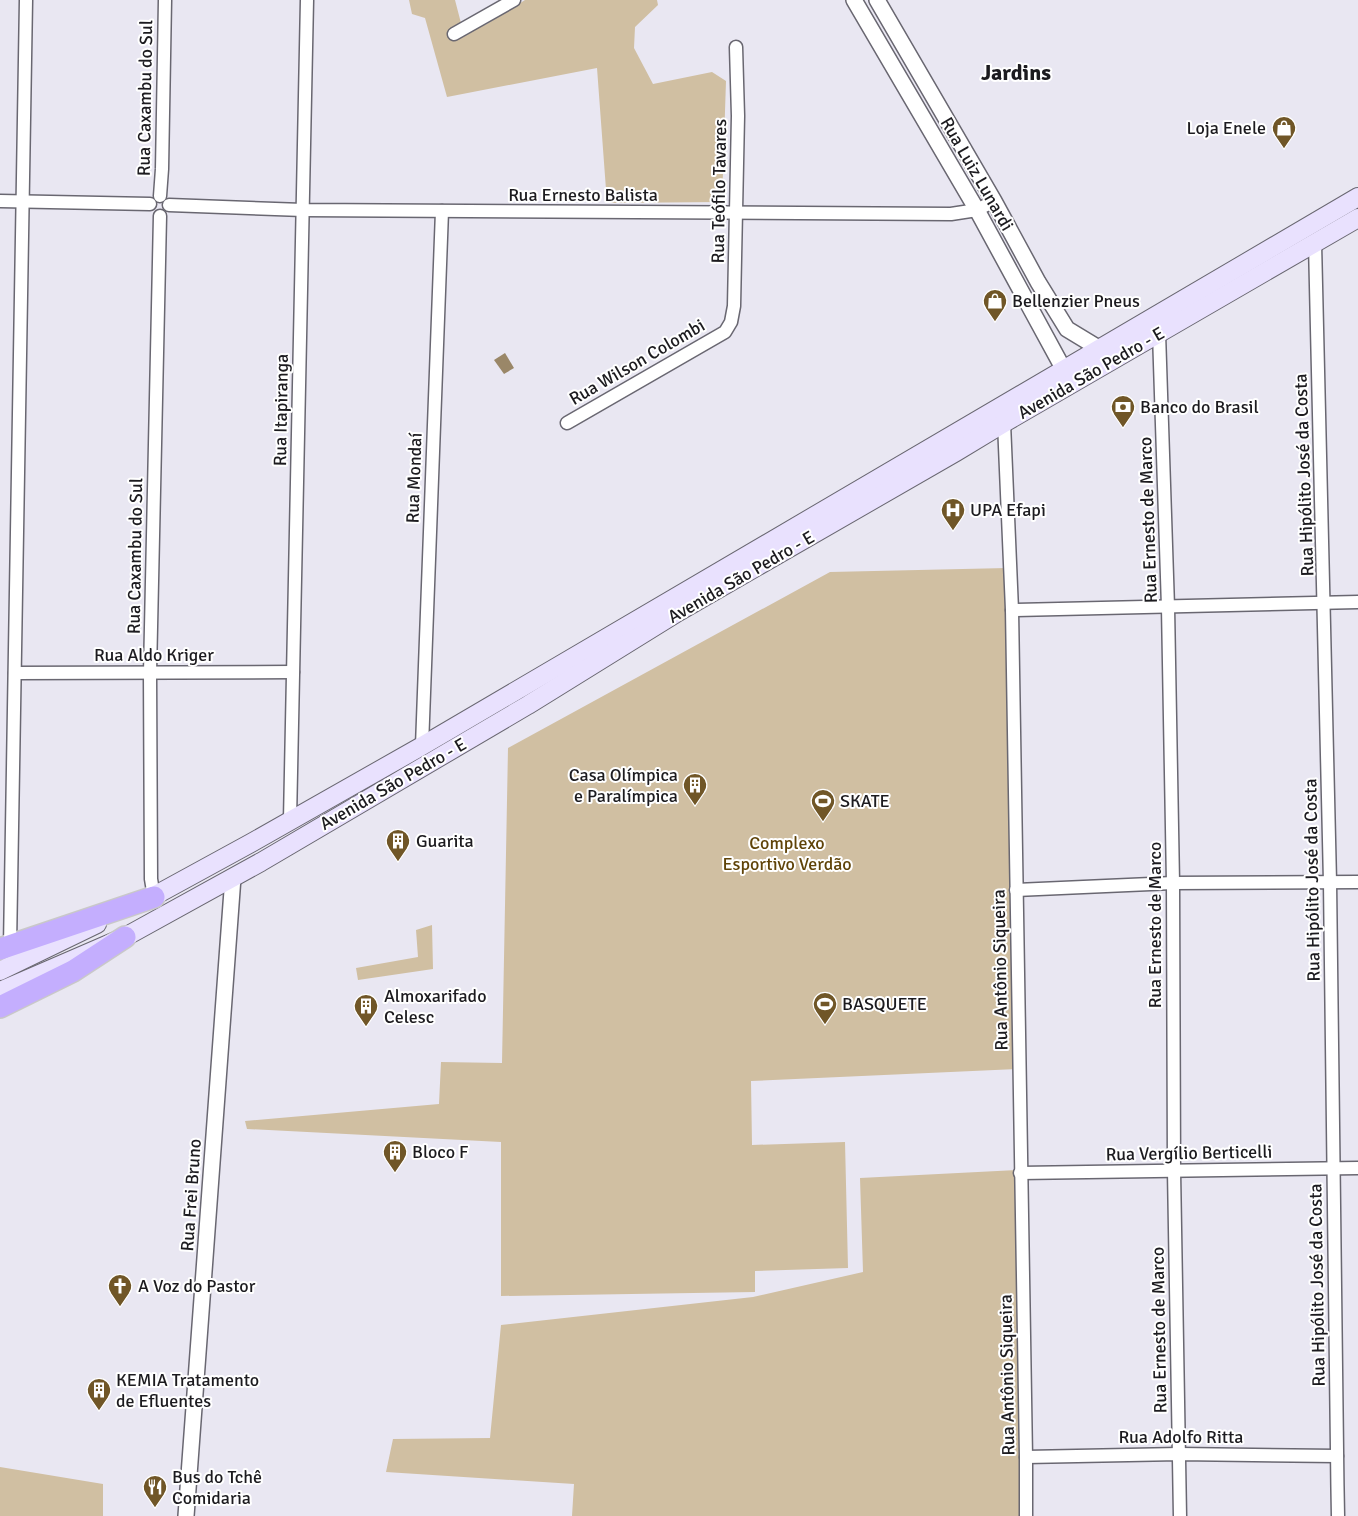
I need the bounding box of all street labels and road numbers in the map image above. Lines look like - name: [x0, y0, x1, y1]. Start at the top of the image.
- street label: Rua Caxambu do Sul: [133, 20, 157, 176]
- street label: Rua Luiz Lunardi: [936, 113, 1018, 235]
- street label: Rua Teófilo Tavares: [707, 118, 731, 264]
- street label: Rua Ernesto Balista: [508, 184, 658, 206]
- street label: Rua Wilson Colombi: [565, 314, 709, 410]
- street label: Avenida São Pedro - E: [1014, 322, 1168, 424]
- street label: Rua Itapiranga: [269, 354, 293, 466]
- street label: Rua Hipólito José da Costa: [1289, 373, 1319, 577]
- street label: Rua Mondaí: [401, 432, 427, 524]
- street label: Rua Ernesto de Marco: [1134, 436, 1162, 604]
- street label: Rua Caxambu do Sul: [123, 478, 147, 634]
- street label: Avenida São Pedro - E: [664, 526, 818, 628]
- street label: Rua Aldo Kriger: [94, 644, 214, 666]
- street label: Avenida São Pedro - E: [316, 733, 470, 835]
- street label: Rua Hipólito José da Costa: [1299, 778, 1325, 982]
- street label: Rua Ernesto de Marco: [1144, 842, 1166, 1008]
- street label: Rua Antônio Siqueira: [988, 889, 1012, 1051]
- street label: Rua Frei Bruno: [176, 1138, 206, 1252]
- street label: Rua Vergílio Berticelli: [1105, 1141, 1273, 1165]
- street label: Rua Hipólito José da Costa: [1304, 1183, 1330, 1387]
- street label: Rua Ernesto de Marco: [1147, 1247, 1171, 1413]
- street label: Rua Antônio Siqueira: [995, 1294, 1019, 1456]
- street label: Rua Adolfo Ritta: [1119, 1426, 1243, 1448]

